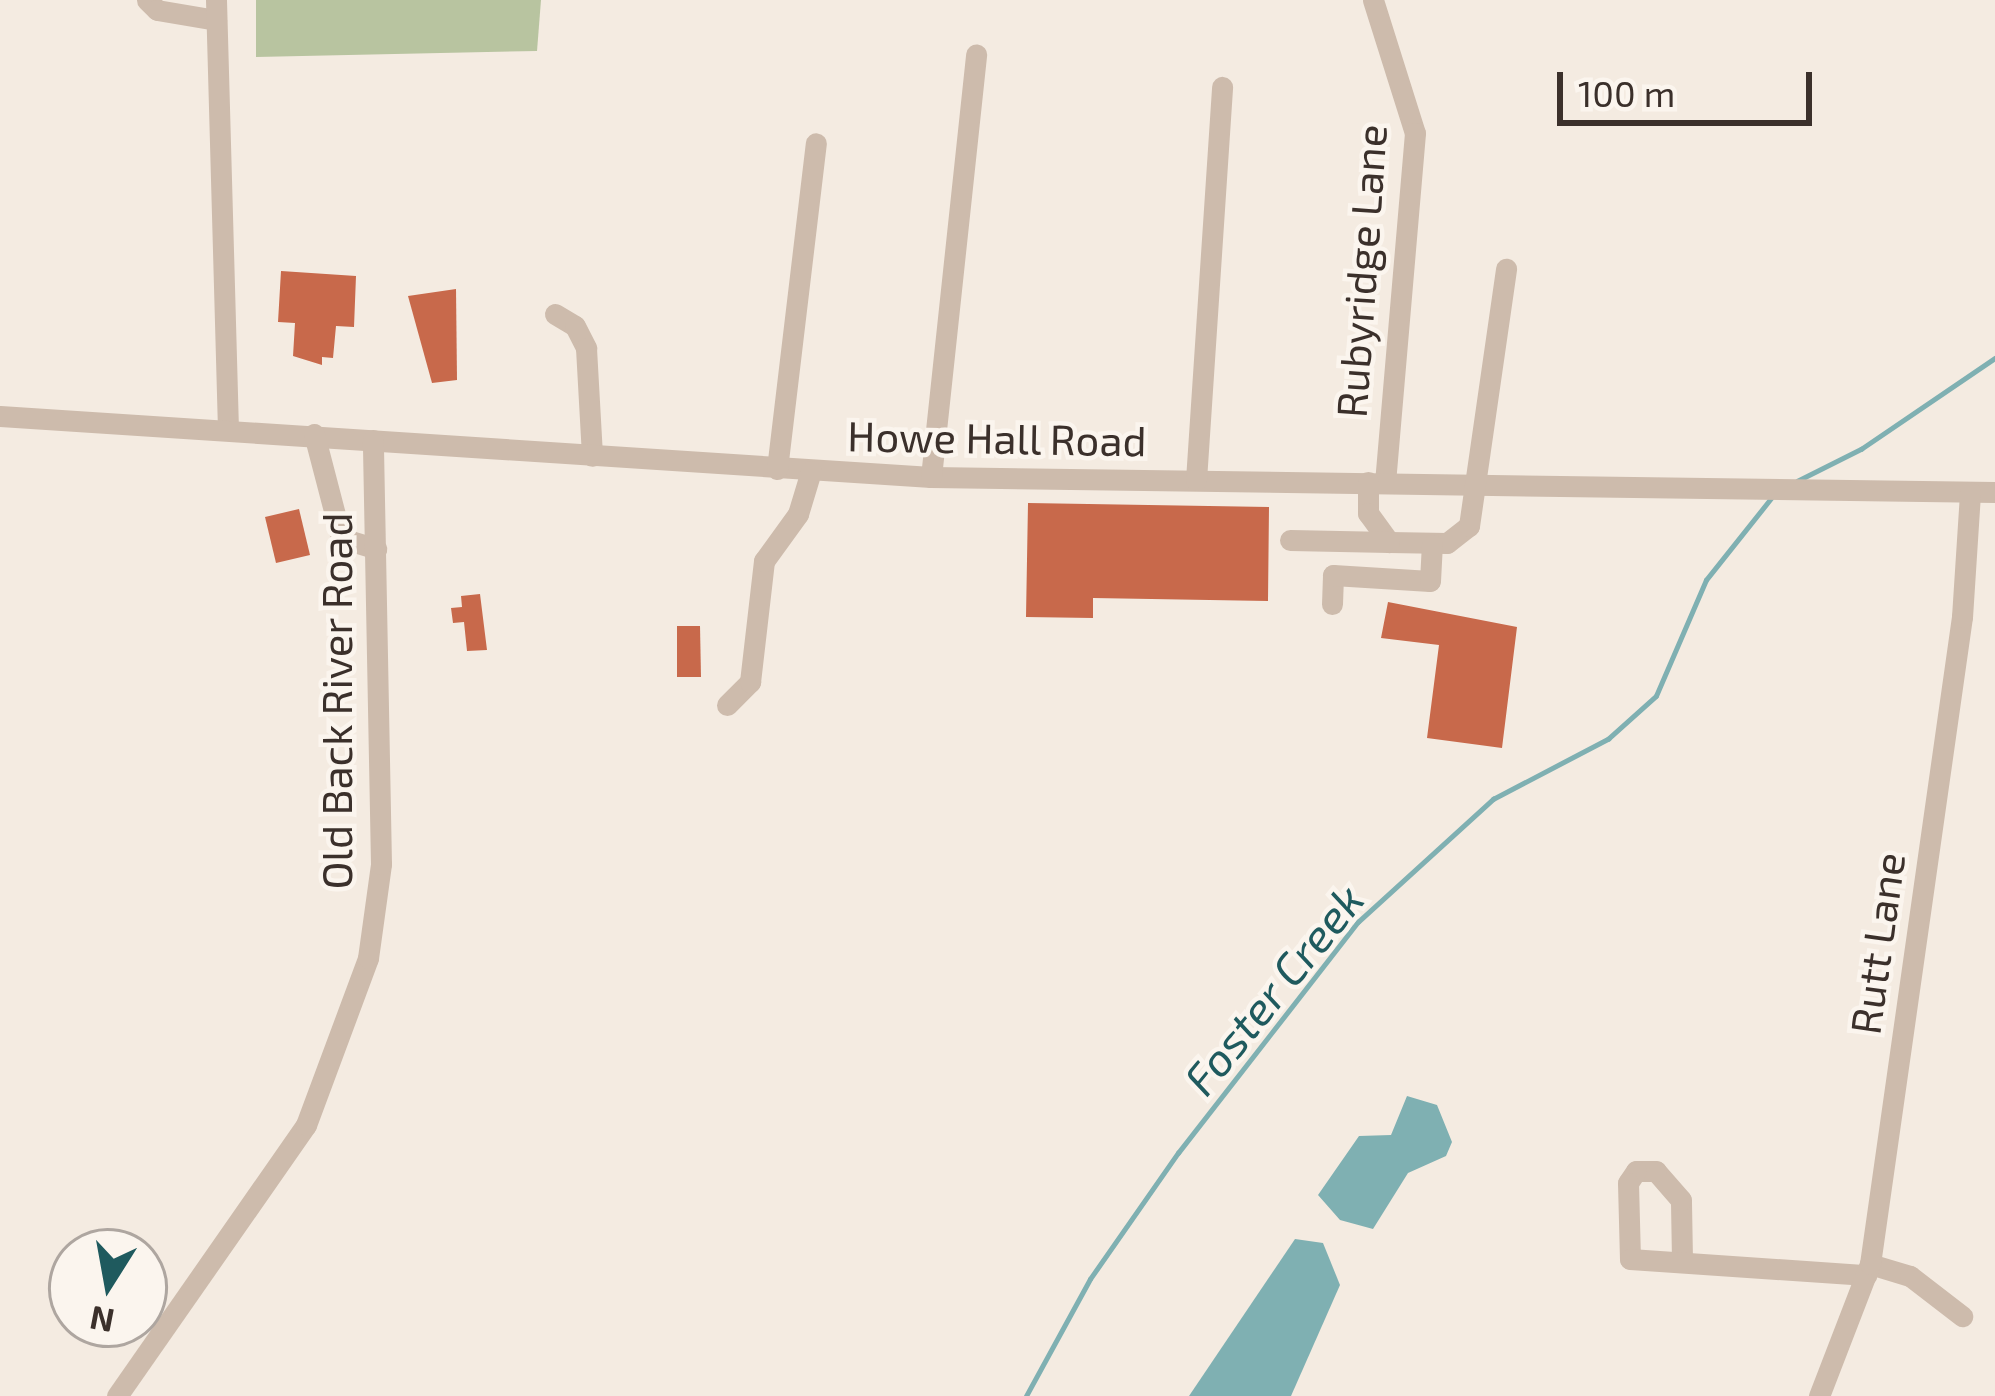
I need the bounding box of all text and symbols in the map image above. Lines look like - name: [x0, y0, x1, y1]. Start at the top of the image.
- scale bar: [1563, 48, 1818, 122]
- text: 100 m: [1578, 71, 1675, 114]
- street label: Rubyridge Lane: [1325, 123, 1395, 419]
- street label: Howe Hall Road: [846, 409, 1148, 465]
- street label: Old Back River Road: [310, 512, 360, 890]
- street label: Rutt Lane: [1838, 849, 1914, 1037]
- water label: Foster Creek: [1172, 873, 1374, 1105]
- north arrow: [48, 1228, 168, 1348]
- text: N: [86, 1298, 117, 1342]

